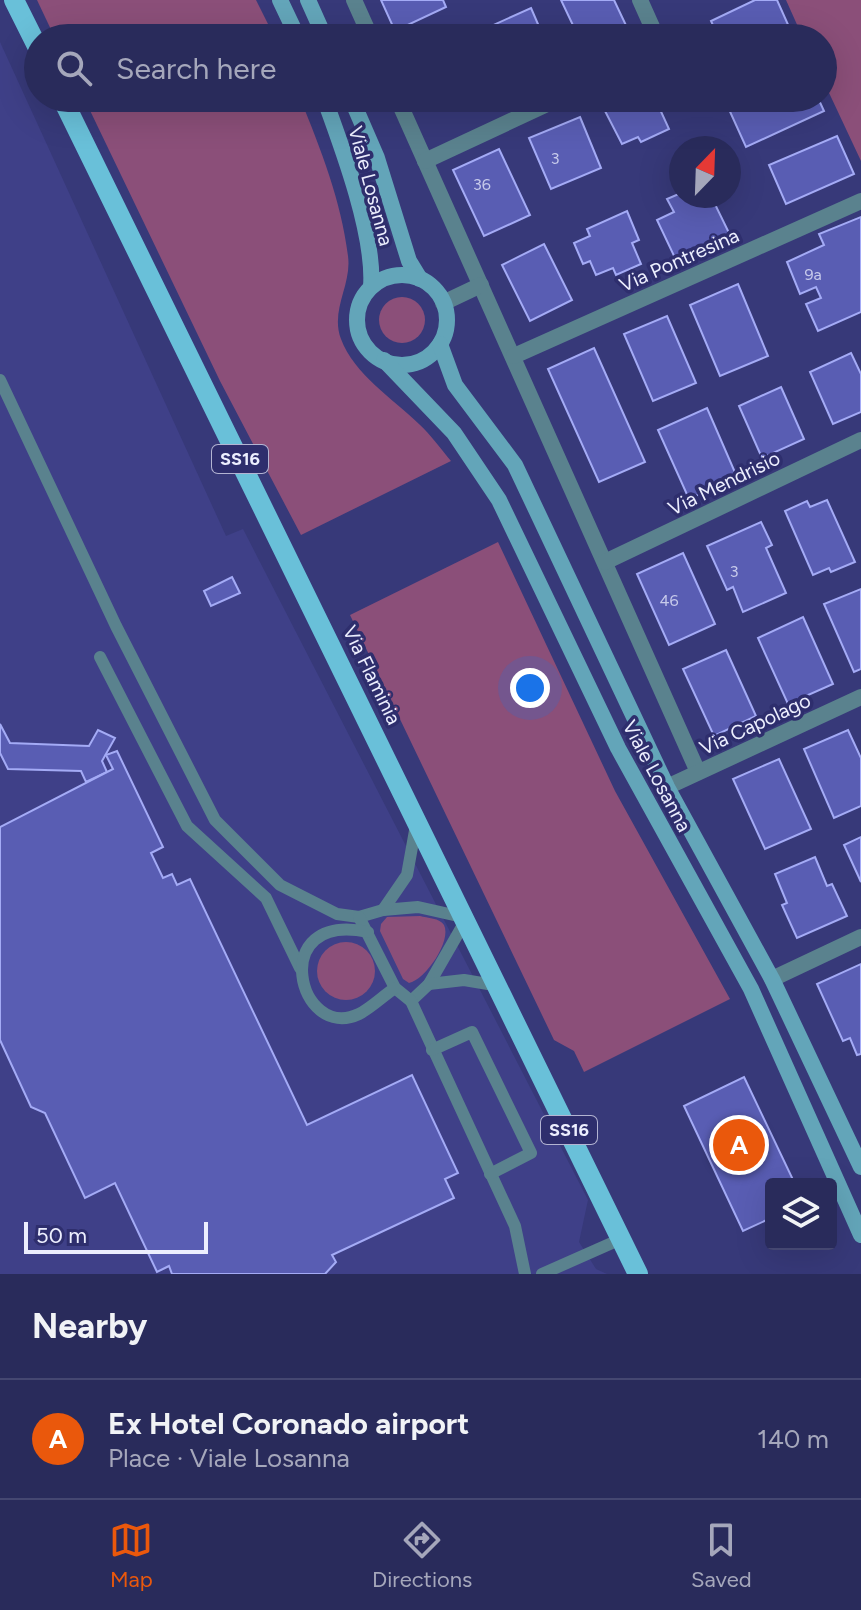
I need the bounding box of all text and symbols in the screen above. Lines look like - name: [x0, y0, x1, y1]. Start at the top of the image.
- search box: [24, 24, 837, 112]
- icon: search: [52, 46, 96, 90]
- text: Search here: [116, 50, 276, 87]
- street label: Viale Losanna: [343, 123, 399, 249]
- north arrow: [669, 136, 741, 208]
- house number: 3: [551, 149, 559, 168]
- house number: 36: [473, 175, 491, 194]
- street label: Via Pontresina: [615, 223, 743, 297]
- house number: 9a: [804, 265, 822, 284]
- road number: SS16: [212, 445, 268, 473]
- street label: Via Mendrisio: [664, 446, 784, 520]
- house number: 3: [730, 562, 738, 581]
- house number: 46: [660, 591, 679, 610]
- street label: Via Flaminia: [338, 622, 406, 728]
- your location: [510, 668, 550, 708]
- street label: Via Capolago: [696, 688, 814, 760]
- street label: Viale Losanna: [618, 716, 696, 836]
- pin: A: [713, 1115, 765, 1175]
- road number: SS16: [541, 1116, 597, 1144]
- map controls: [765, 1178, 837, 1250]
- button: layers: [765, 1178, 837, 1250]
- scale bar: [24, 1218, 208, 1254]
- text: 50 m: [36, 1222, 87, 1249]
- text: Nearby: [32, 1306, 147, 1347]
- text: Ex Hotel Coronado airport: [108, 1405, 469, 1442]
- text: A: [49, 1423, 67, 1455]
- text: 140 m: [757, 1423, 829, 1455]
- text: Place · Viale Losanna: [108, 1442, 350, 1474]
- tab: Map: [109, 1518, 153, 1593]
- tab: Directions: [372, 1518, 472, 1593]
- tab: Saved: [691, 1518, 752, 1593]

